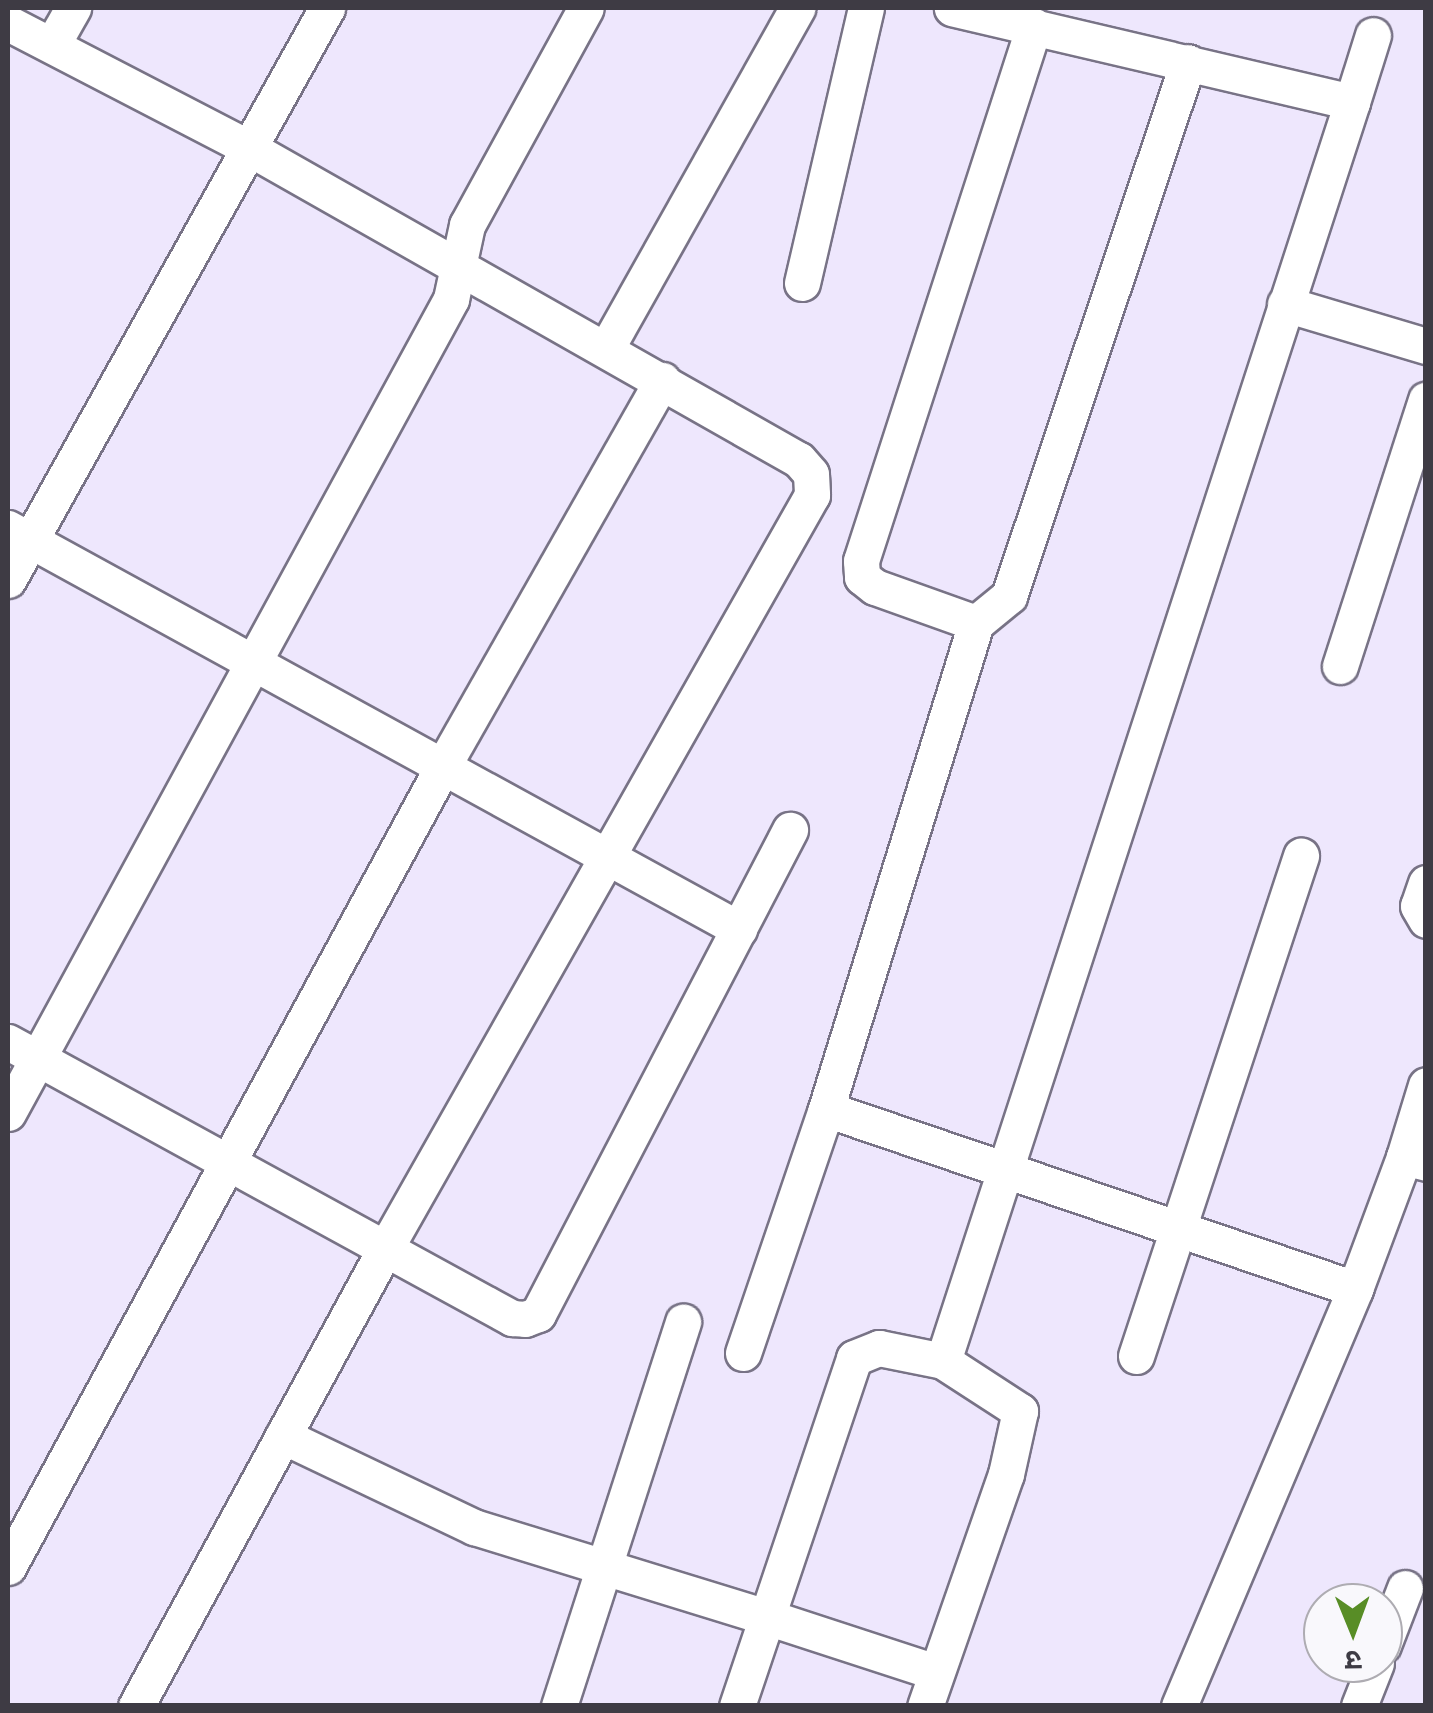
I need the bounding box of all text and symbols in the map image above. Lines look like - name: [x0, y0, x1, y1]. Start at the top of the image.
- north arrow: [1303, 1583, 1403, 1683]
- text: उ: [1345, 1643, 1362, 1680]

